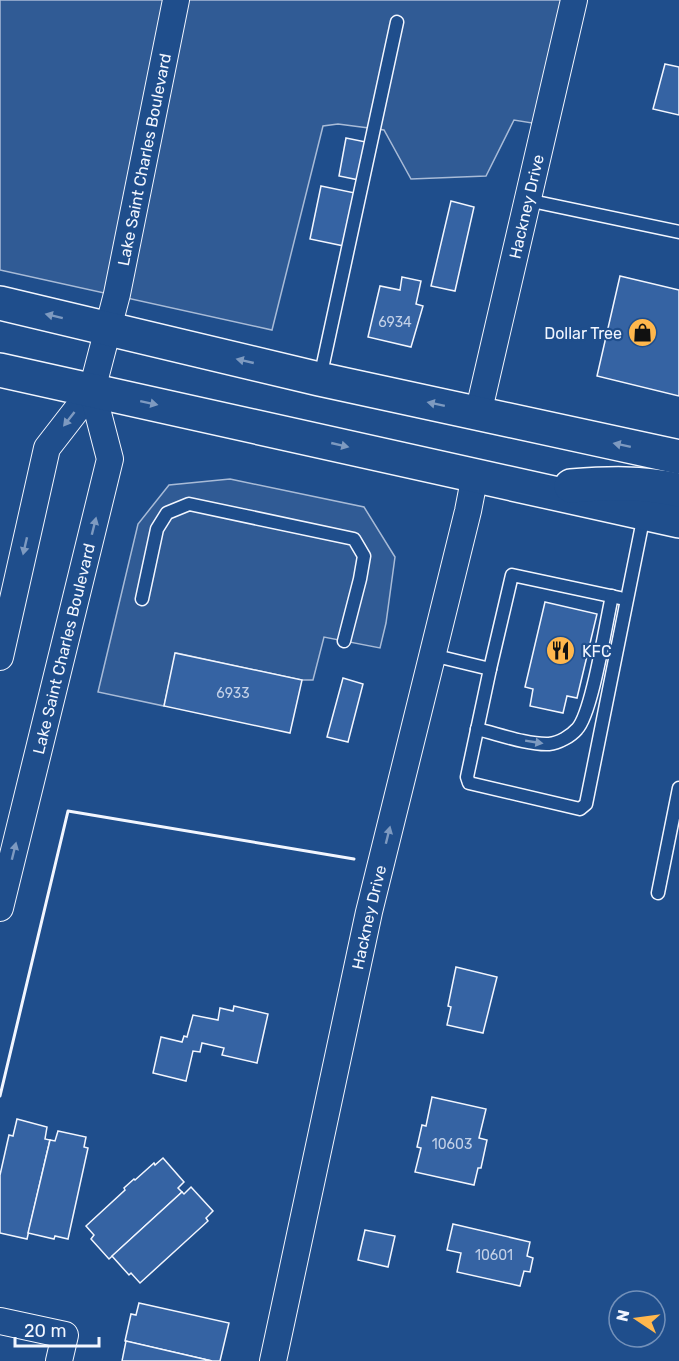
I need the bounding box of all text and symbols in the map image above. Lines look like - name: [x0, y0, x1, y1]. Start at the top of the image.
- street label: Lake Saint Charles Boulevard: [114, 52, 175, 268]
- street label: Hackney Drive: [505, 152, 548, 261]
- one-way arrow: [44, 310, 63, 320]
- house number: 6934: [378, 314, 412, 331]
- shop icon: Dollar Tree: [627, 317, 659, 349]
- place label: Dollar Tree: [544, 324, 622, 343]
- one-way arrow: [236, 356, 255, 366]
- one-way arrow: [140, 399, 159, 408]
- one-way arrow: [426, 399, 445, 409]
- one-way arrow: [64, 412, 76, 427]
- one-way arrow: [612, 440, 631, 449]
- one-way arrow: [330, 441, 349, 451]
- one-way arrow: [89, 517, 99, 535]
- one-way arrow: [20, 537, 29, 556]
- street label: Lake Saint Charles Boulevard: [29, 541, 99, 756]
- restaurant icon: KFC: [545, 635, 577, 667]
- place label: KFC: [582, 642, 612, 661]
- house number: 6933: [216, 685, 250, 702]
- one-way arrow: [525, 737, 544, 746]
- one-way arrow: [383, 826, 393, 844]
- one-way arrow: [10, 842, 20, 861]
- street label: Hackney Drive: [348, 863, 390, 971]
- house number: 10603: [432, 1136, 472, 1153]
- house number: 10601: [475, 1247, 513, 1264]
- north arrow: [607, 1289, 667, 1349]
- text: N: [612, 1308, 633, 1323]
- scale bar: [15, 1310, 99, 1348]
- text: 20 m: [24, 1320, 66, 1342]

